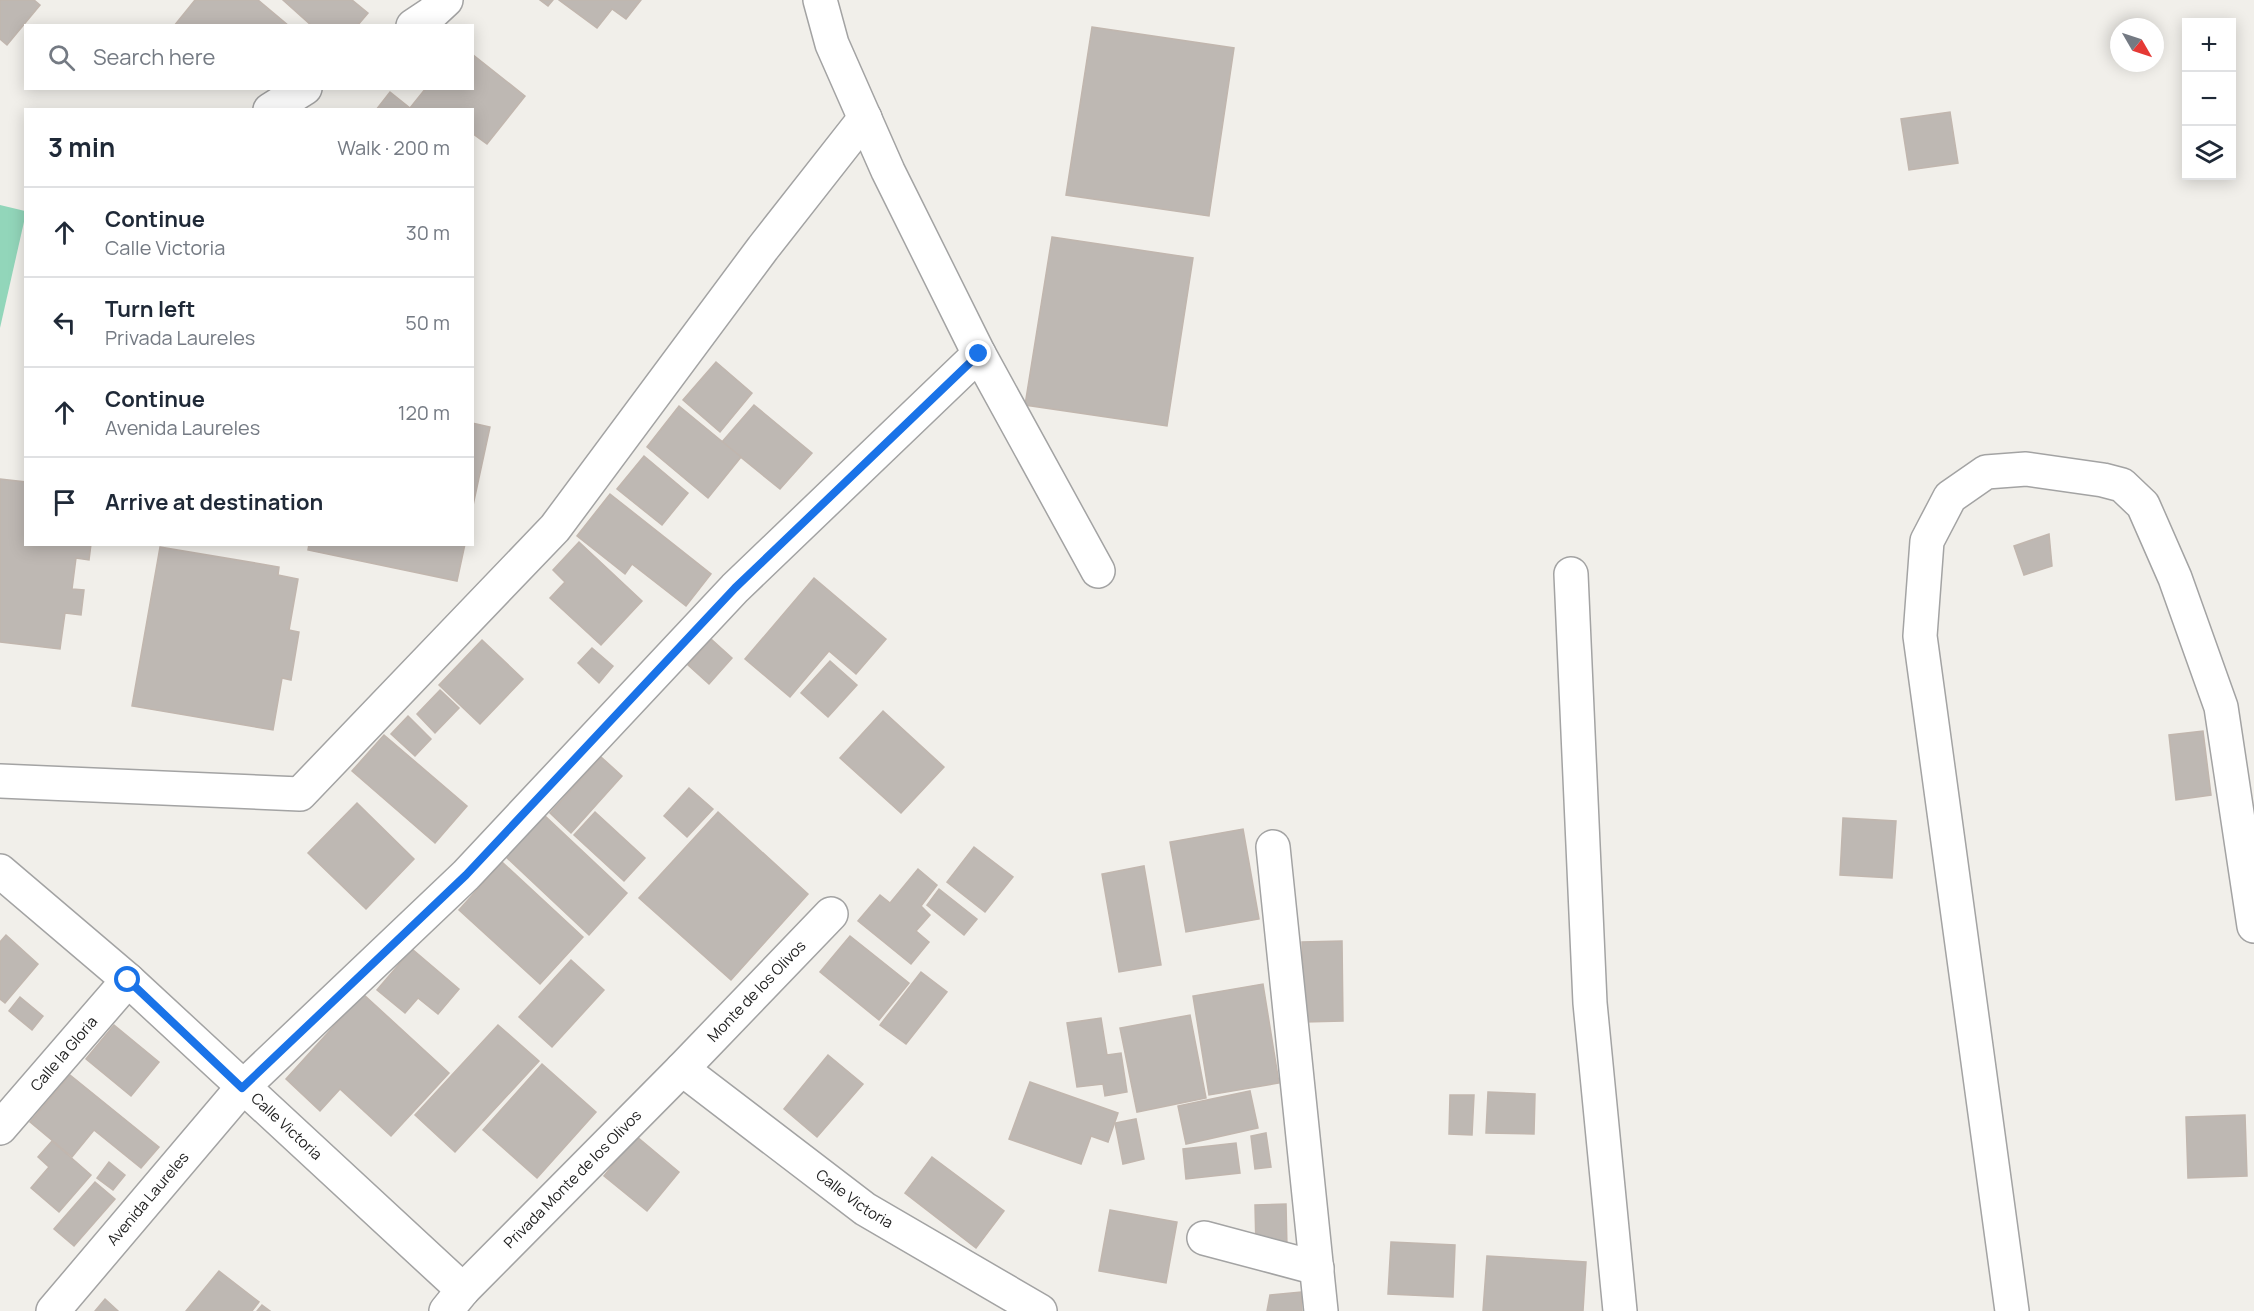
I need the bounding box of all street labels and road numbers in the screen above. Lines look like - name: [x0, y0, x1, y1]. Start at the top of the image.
- street label: Monte de los Olivos: [702, 935, 810, 1046]
- street label: Calle la Gloria: [25, 1012, 102, 1096]
- street label: Calle Victoria: [246, 1088, 327, 1165]
- street label: Privada Monte de los Olivos: [499, 1105, 646, 1253]
- street label: Avenida Laureles: [102, 1147, 193, 1250]
- street label: Calle Victoria: [812, 1164, 897, 1233]

